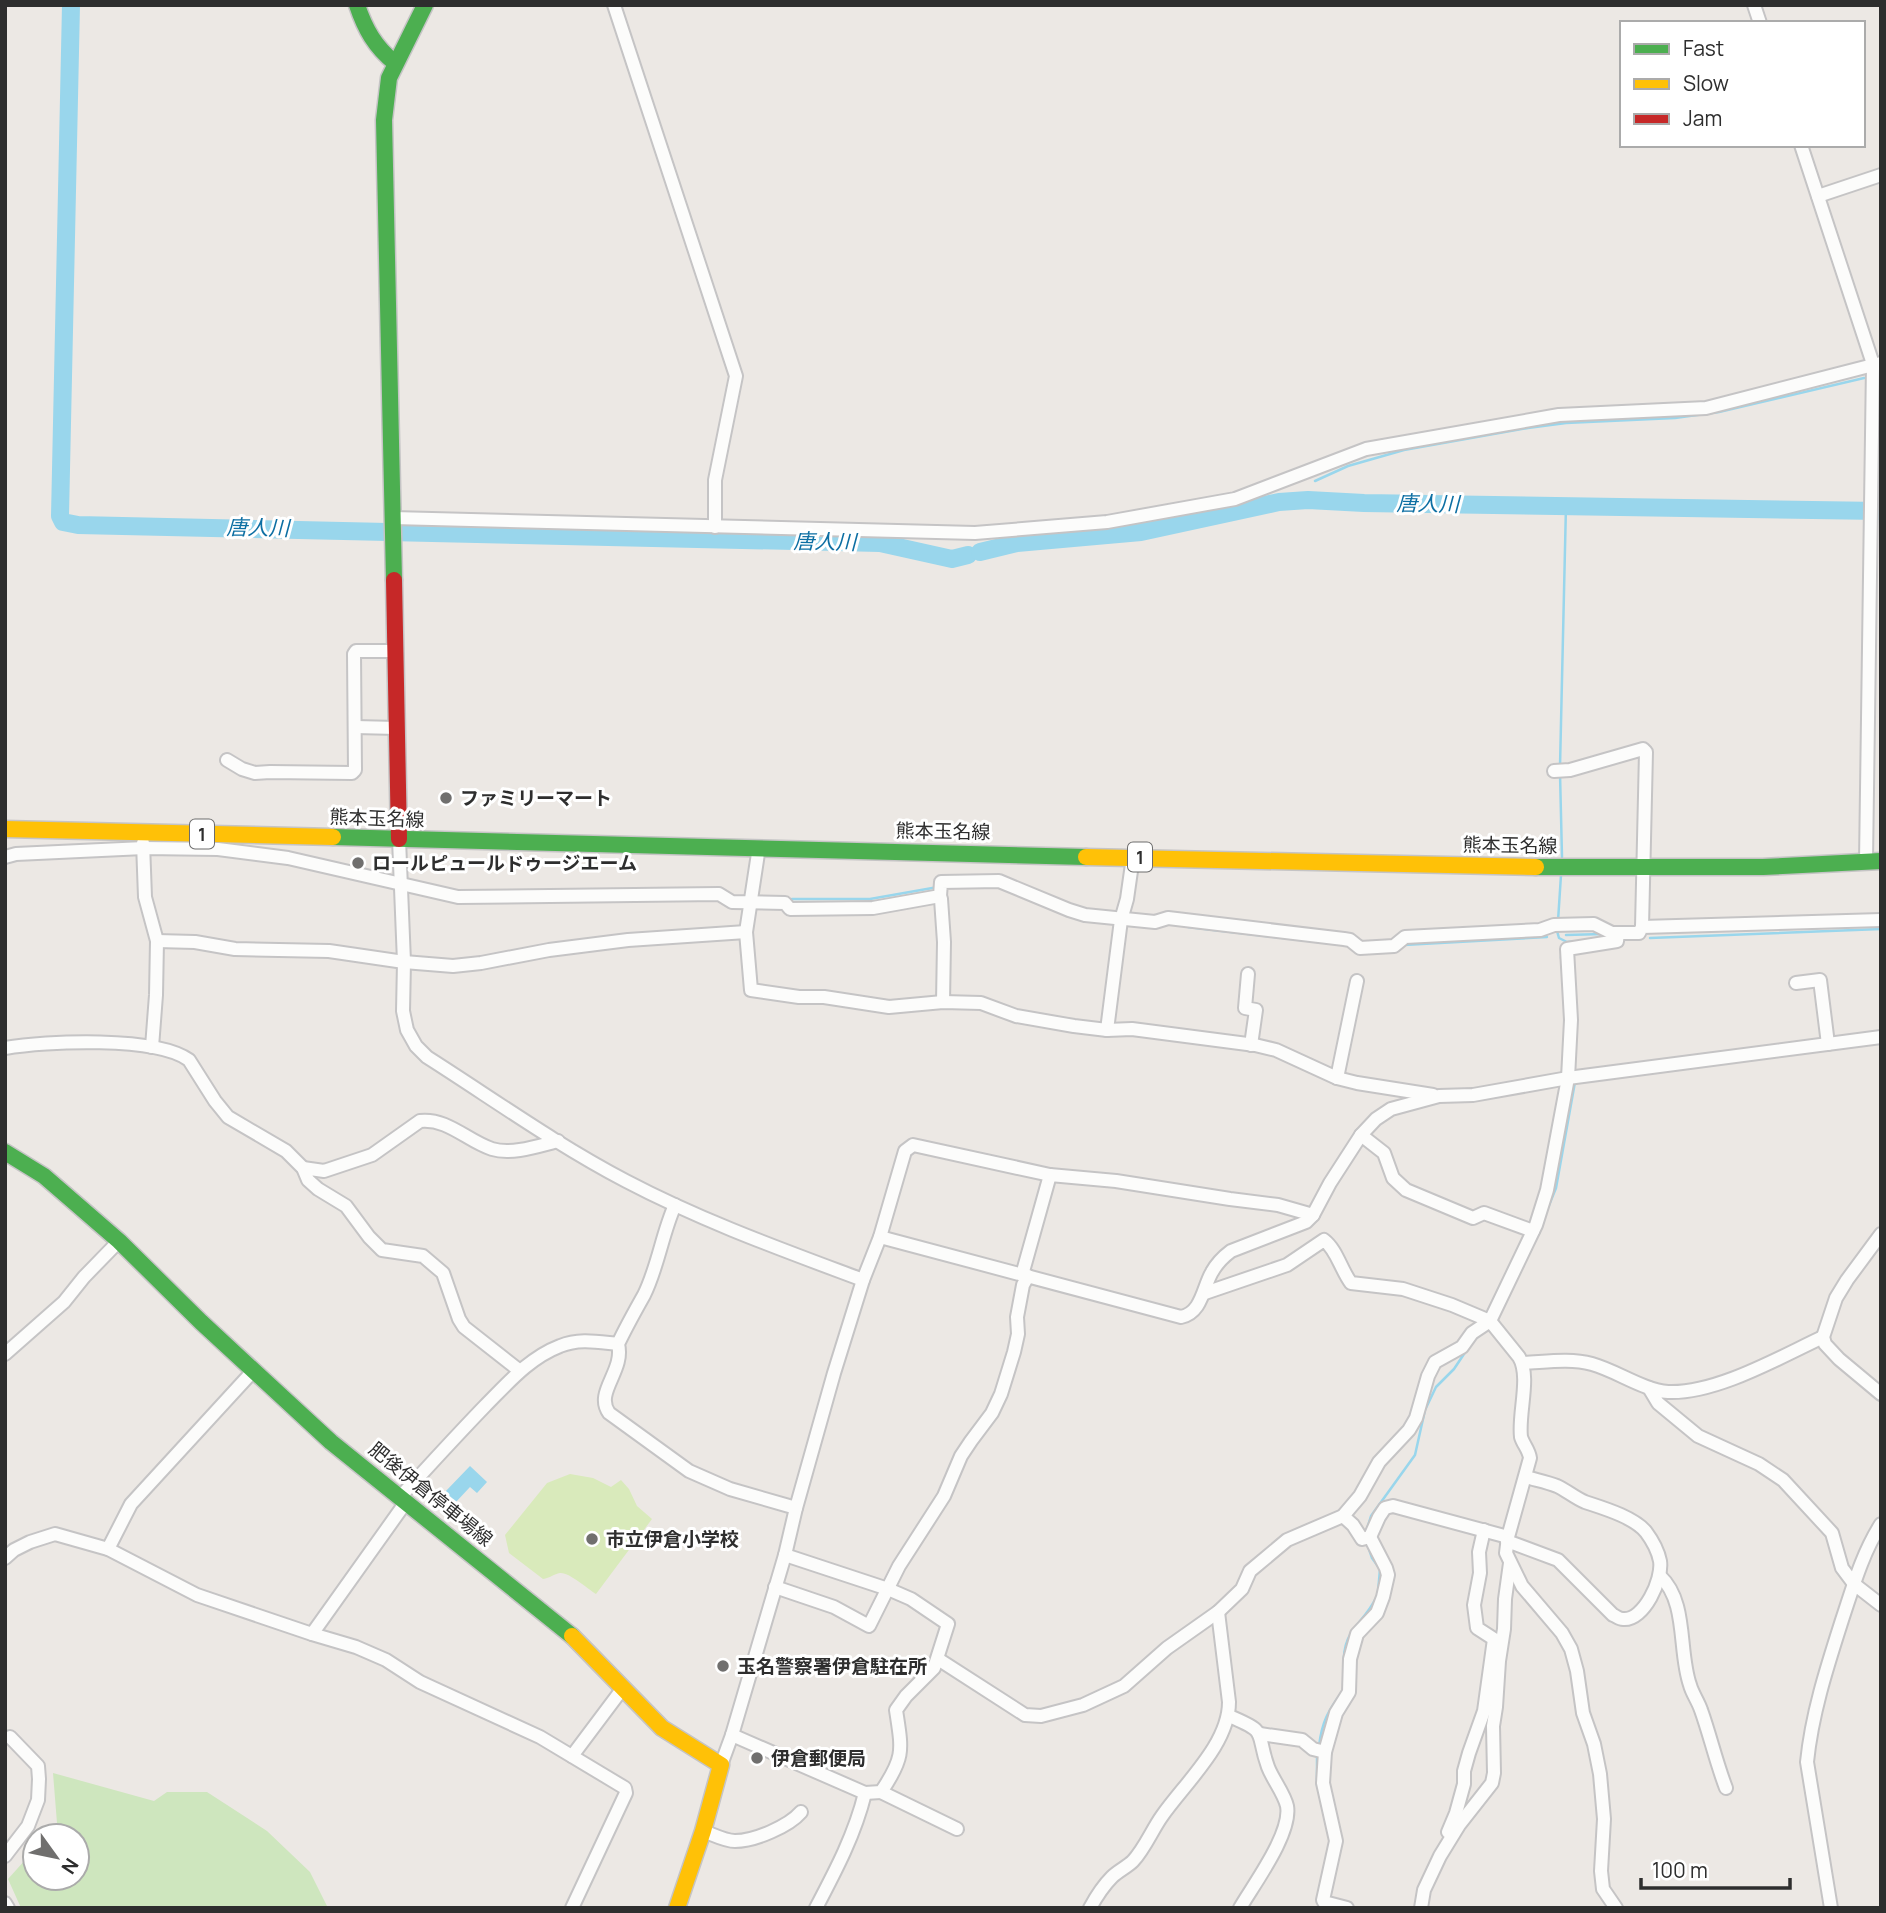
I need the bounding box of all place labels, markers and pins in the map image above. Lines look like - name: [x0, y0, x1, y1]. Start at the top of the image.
- place label: ファミリーマート: [460, 785, 612, 811]
- marker: ファミリーマート: [438, 790, 454, 806]
- place label: ロールピュールドゥージエーム: [372, 850, 637, 876]
- marker: ロールピュールドゥージエーム: [350, 855, 366, 871]
- place label: 市立伊倉小学校: [606, 1526, 739, 1552]
- marker: 市立伊倉小学校: [584, 1531, 600, 1547]
- place label: 玉名警察署伊倉駐在所: [737, 1653, 927, 1679]
- marker: 玉名警察署伊倉駐在所: [715, 1658, 731, 1674]
- place label: 伊倉郵便局: [771, 1745, 866, 1771]
- marker: 伊倉郵便局: [749, 1750, 765, 1766]

